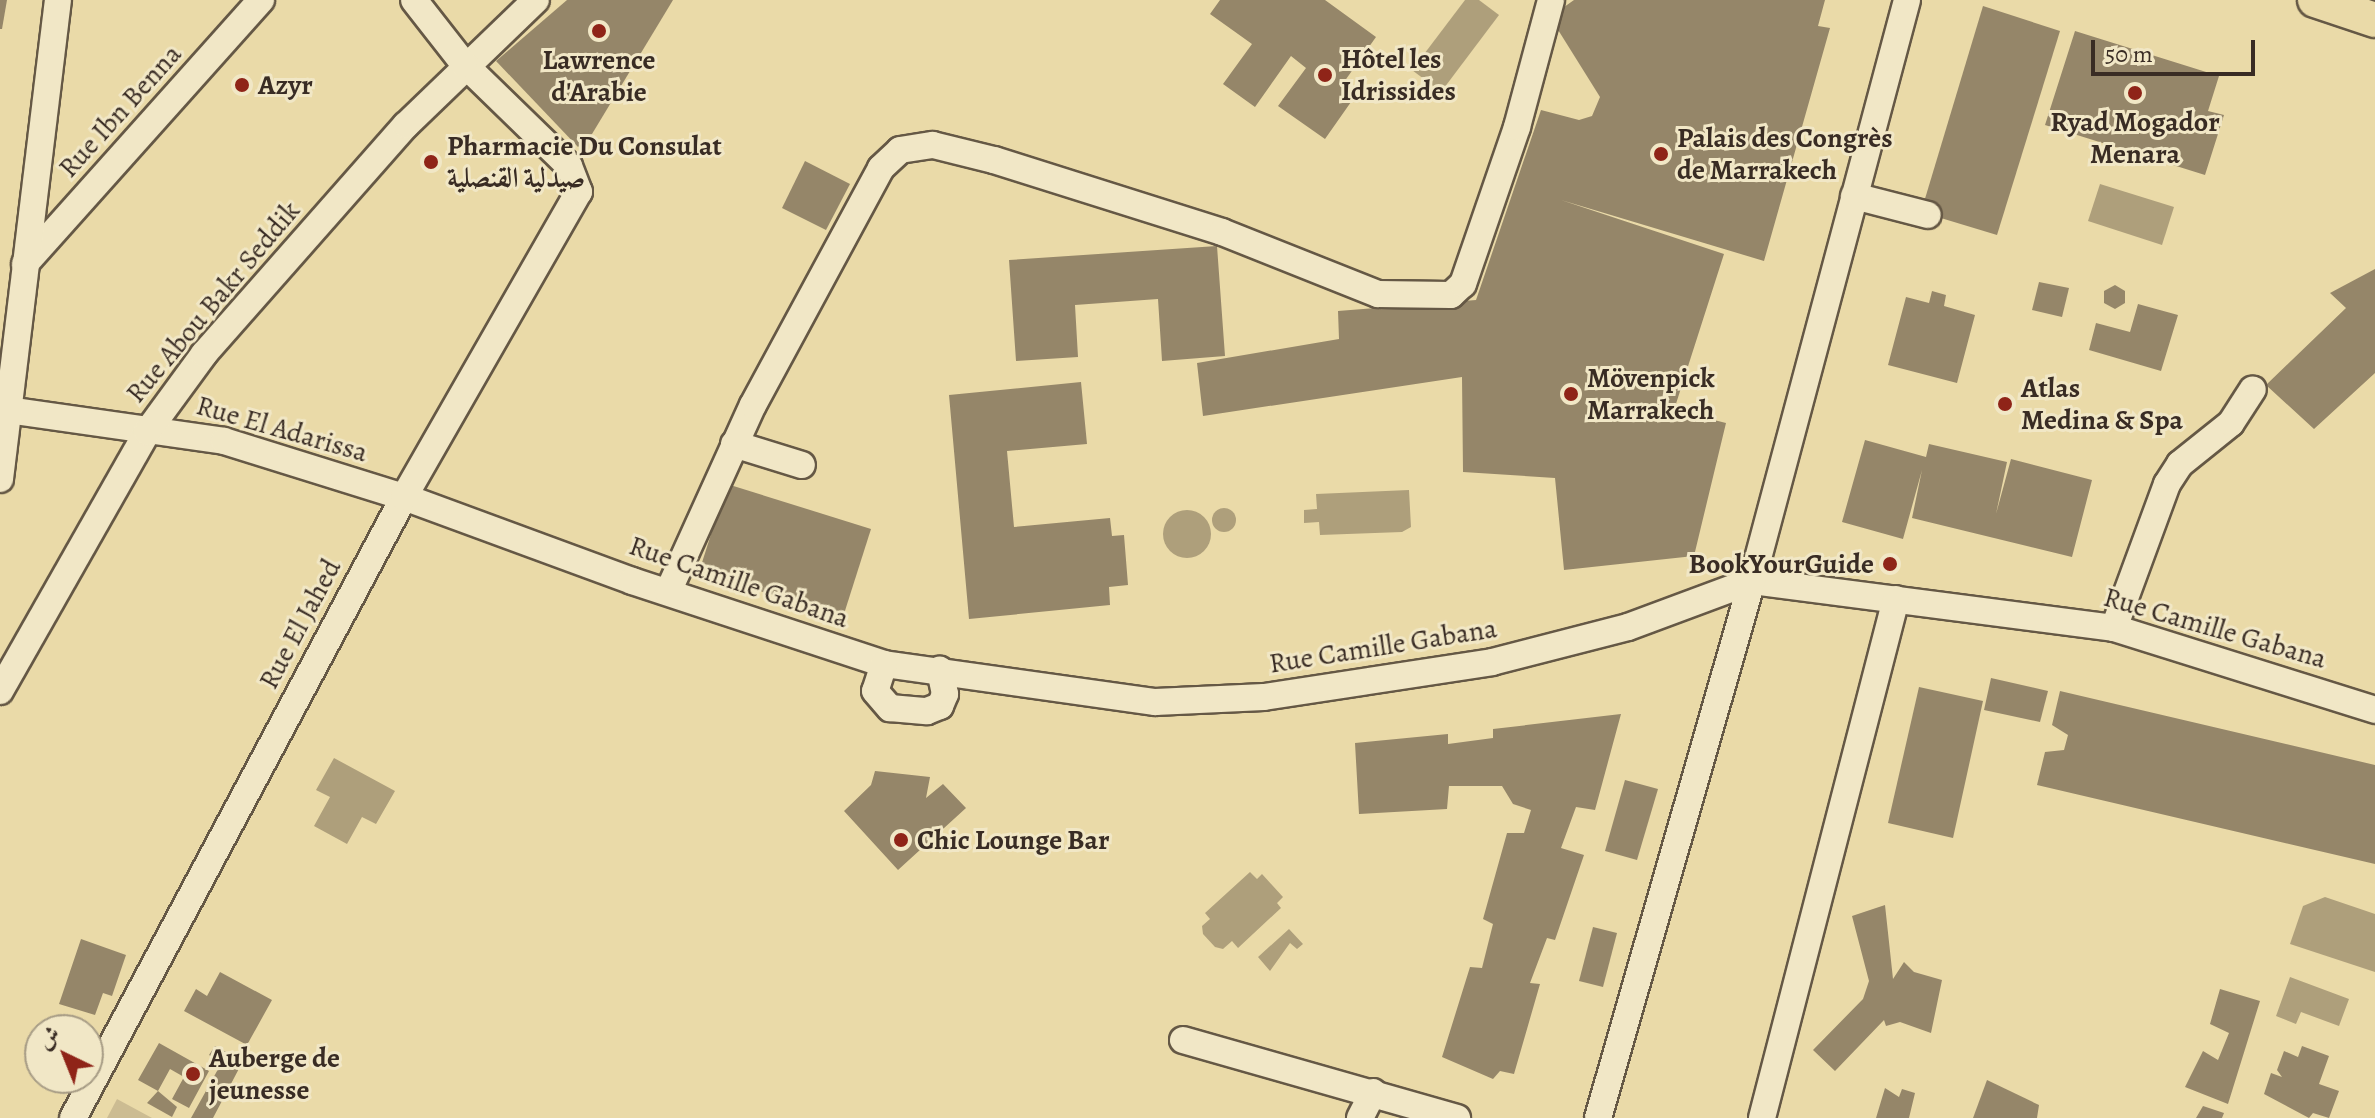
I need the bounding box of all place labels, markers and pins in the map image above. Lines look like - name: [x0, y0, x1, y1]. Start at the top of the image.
- marker: Lawrence d'Arabie: [590, 22, 608, 40]
- place label: Hôtel les Idrissides: [1341, 42, 1456, 108]
- place label: Lawrence d'Arabie: [542, 43, 656, 109]
- marker: Hôtel les Idrissides: [1316, 66, 1334, 84]
- place label: Azyr: [258, 68, 313, 102]
- marker: Azyr: [233, 76, 251, 94]
- marker: Ryad Mogador Menara: [2126, 84, 2144, 102]
- place label: Ryad Mogador Menara: [2050, 105, 2220, 171]
- place label: Palais des Congrès de Marrakech: [1677, 121, 1893, 187]
- place label: Pharmacie Du Consulat صيدلية القنصلية: [447, 129, 722, 195]
- marker: Palais des Congrès de Marrakech: [1652, 145, 1670, 163]
- marker: Pharmacie Du Consulat صيدلية القنصلية: [422, 153, 440, 171]
- place label: Mövenpick Marrakech: [1587, 361, 1715, 427]
- place label: Atlas Medina & Spa: [2021, 371, 2183, 437]
- marker: Mövenpick Marrakech: [1562, 385, 1580, 403]
- marker: Atlas Medina & Spa: [1996, 395, 2014, 413]
- place label: BookYourGuide: [1689, 547, 1874, 581]
- marker: BookYourGuide: [1881, 555, 1899, 573]
- place label: Chic Lounge Bar: [917, 823, 1110, 857]
- marker: Chic Lounge Bar: [892, 831, 910, 849]
- place label: Auberge de jeunesse: [209, 1041, 340, 1107]
- marker: Auberge de jeunesse: [184, 1065, 202, 1083]

